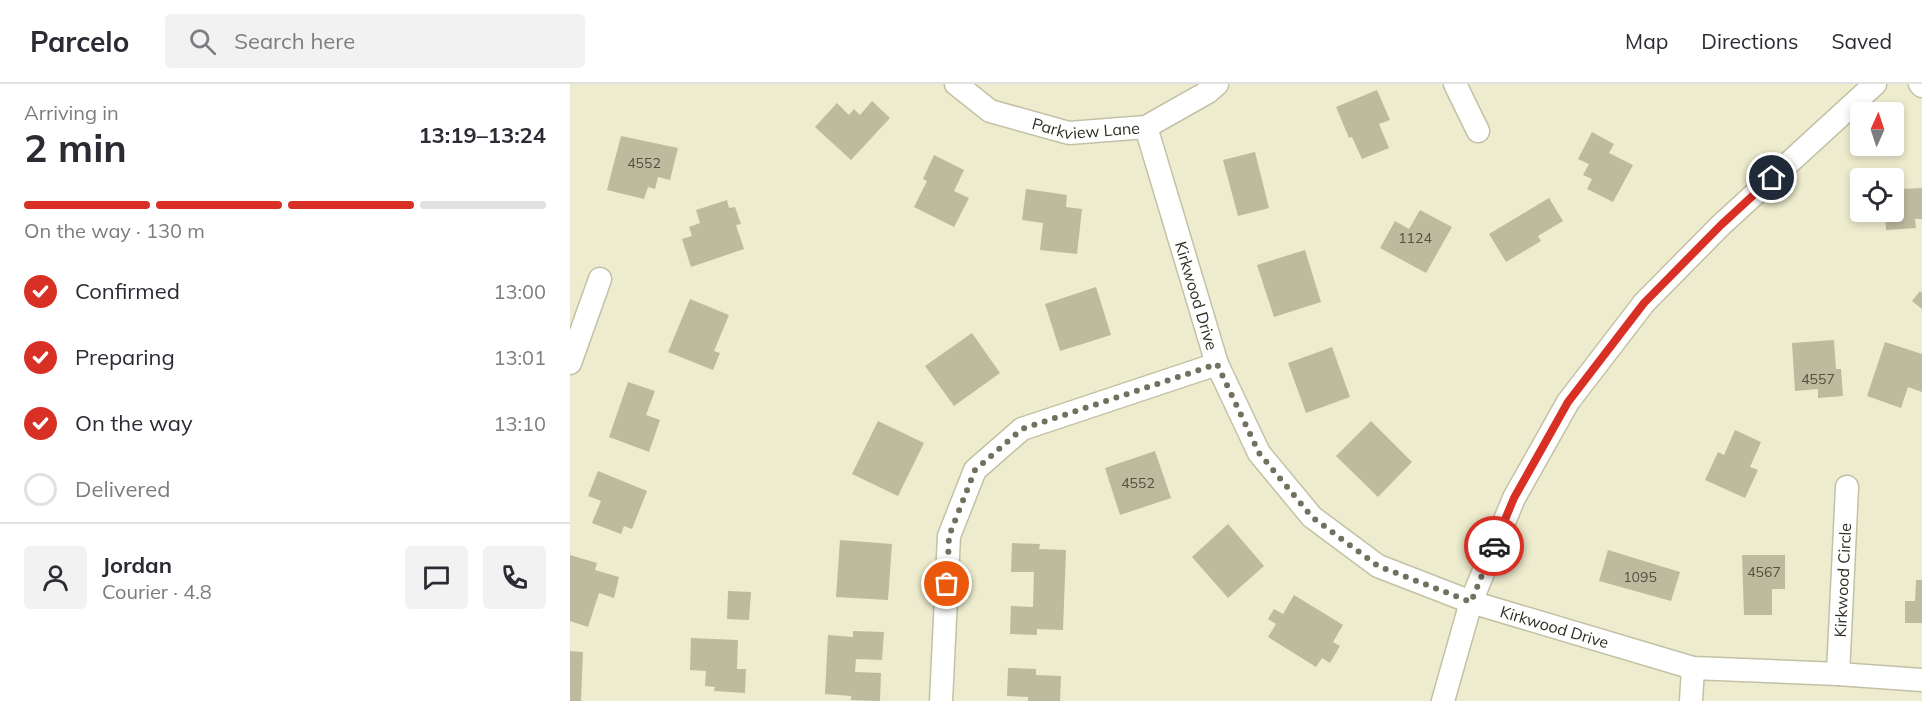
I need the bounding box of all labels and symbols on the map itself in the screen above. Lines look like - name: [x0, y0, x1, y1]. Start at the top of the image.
- north arrow: [1850, 102, 1904, 156]
- street label: Parkview Lane: [1030, 113, 1141, 144]
- pin: [1746, 152, 1797, 203]
- house number: 4552: [627, 154, 661, 172]
- house number: 1124: [1398, 229, 1432, 247]
- street label: Kirkwood Drive: [1171, 239, 1222, 352]
- house number: 4557: [1801, 370, 1835, 388]
- house number: 4552: [1121, 474, 1155, 492]
- courier: [1464, 516, 1524, 576]
- street label: Kirkwood Circle: [1830, 522, 1855, 638]
- pin: [921, 558, 972, 609]
- house number: 4567: [1747, 563, 1781, 581]
- house number: 1095: [1623, 568, 1657, 586]
- street label: Kirkwood Drive: [1498, 601, 1611, 652]

